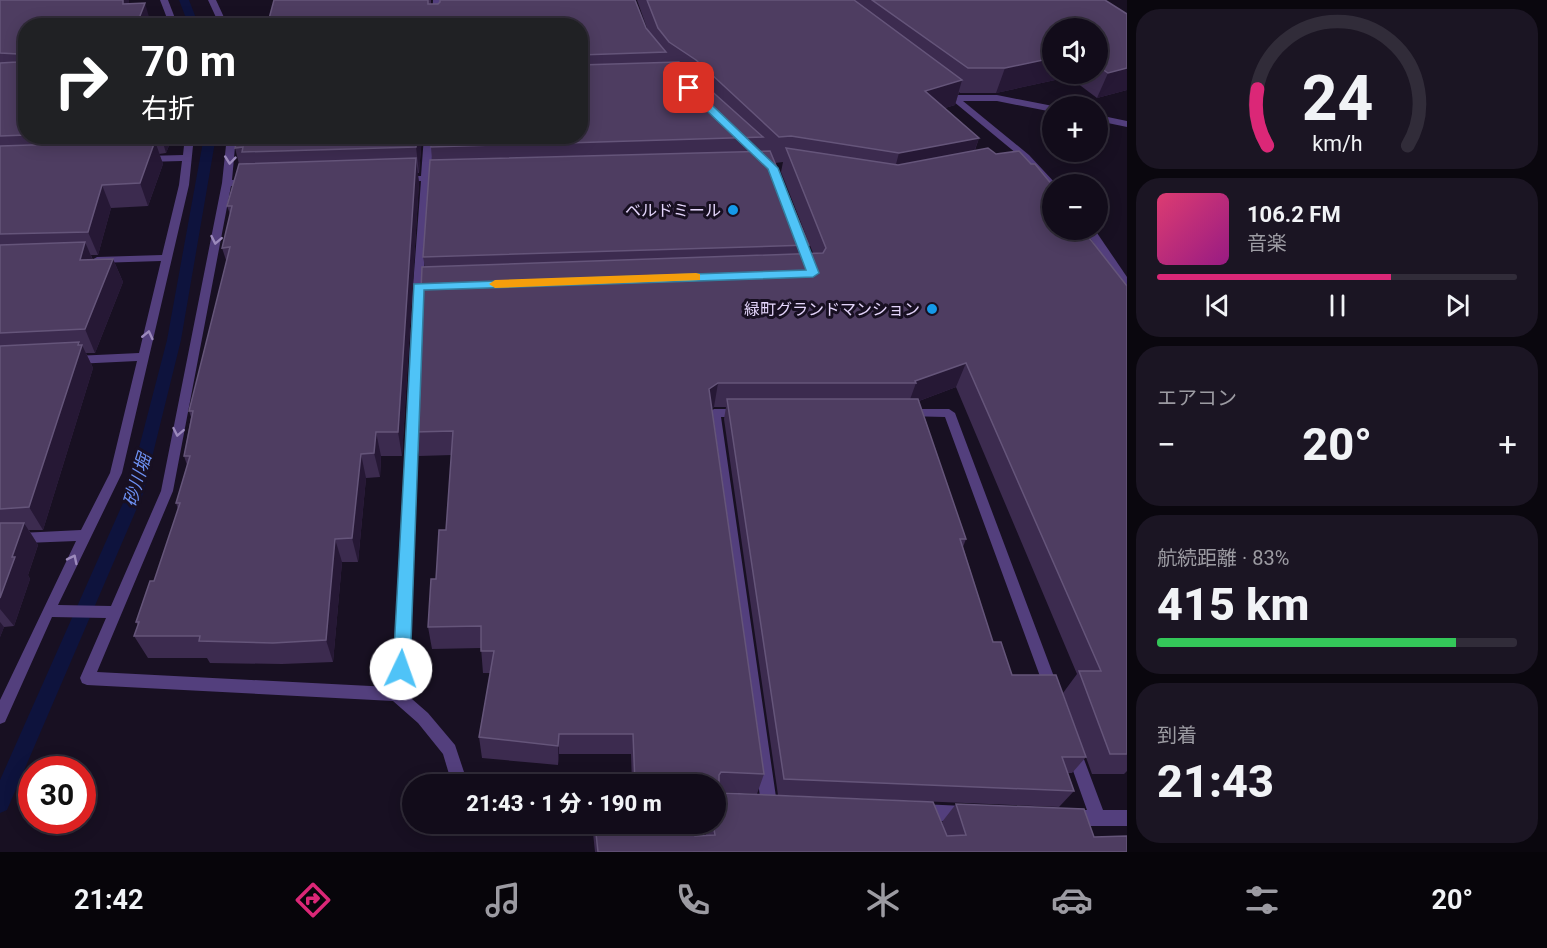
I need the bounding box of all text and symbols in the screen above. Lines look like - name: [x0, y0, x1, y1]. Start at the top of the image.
- map controls: [1042, 18, 1108, 240]
- button: sound: [1042, 18, 1108, 84]
- text: 70 m: [141, 37, 236, 86]
- icon: right: [42, 42, 120, 120]
- pin: [663, 62, 714, 113]
- text: 24: [1301, 62, 1373, 135]
- icon: arrive: [672, 71, 705, 104]
- text: 右折: [141, 93, 195, 125]
- button: +: [1042, 96, 1108, 162]
- text: km/h: [1312, 131, 1362, 156]
- one-way arrow: [224, 155, 237, 164]
- button: −: [1042, 174, 1108, 240]
- place label: ベルドミール: [625, 201, 721, 220]
- text: 106.2 FM: [1247, 202, 1341, 227]
- marker: ベルドミール: [726, 203, 740, 217]
- text: 音楽: [1247, 231, 1287, 255]
- one-way arrow: [210, 235, 223, 245]
- icon: previous: [1201, 289, 1234, 322]
- icon: pause: [1321, 289, 1354, 322]
- icon: next: [1441, 289, 1474, 322]
- place label: 緑町グランドマンション: [744, 300, 920, 319]
- marker: 緑町グランドマンション: [925, 302, 939, 316]
- one-way arrow: [141, 331, 154, 341]
- text: エアコン: [1157, 386, 1237, 410]
- text: 20°: [1302, 418, 1372, 471]
- text: −: [1157, 425, 1176, 464]
- text: +: [1498, 425, 1517, 464]
- one-way arrow: [173, 426, 186, 436]
- water label: 砂川堀: [119, 448, 156, 509]
- text: 航続距離 · 83%: [1157, 546, 1289, 570]
- one-way arrow: [66, 554, 78, 565]
- text: 415 km: [1157, 578, 1309, 631]
- position arrow: [369, 637, 433, 701]
- text: 到着: [1157, 723, 1197, 747]
- text: 21:43: [1157, 755, 1274, 808]
- speed limit sign: 30: [18, 756, 96, 834]
- text: 21:43 · 1 分 · 190 m: [466, 791, 662, 816]
- icon: directions: [292, 879, 334, 921]
- icon: music: [482, 879, 524, 921]
- icon: phone: [672, 879, 714, 921]
- icon: climate: [862, 879, 904, 921]
- icon: car: [1051, 879, 1093, 921]
- icon: filters: [1241, 879, 1283, 921]
- text: 21:42: [74, 884, 144, 916]
- text: 20°: [1431, 884, 1473, 916]

